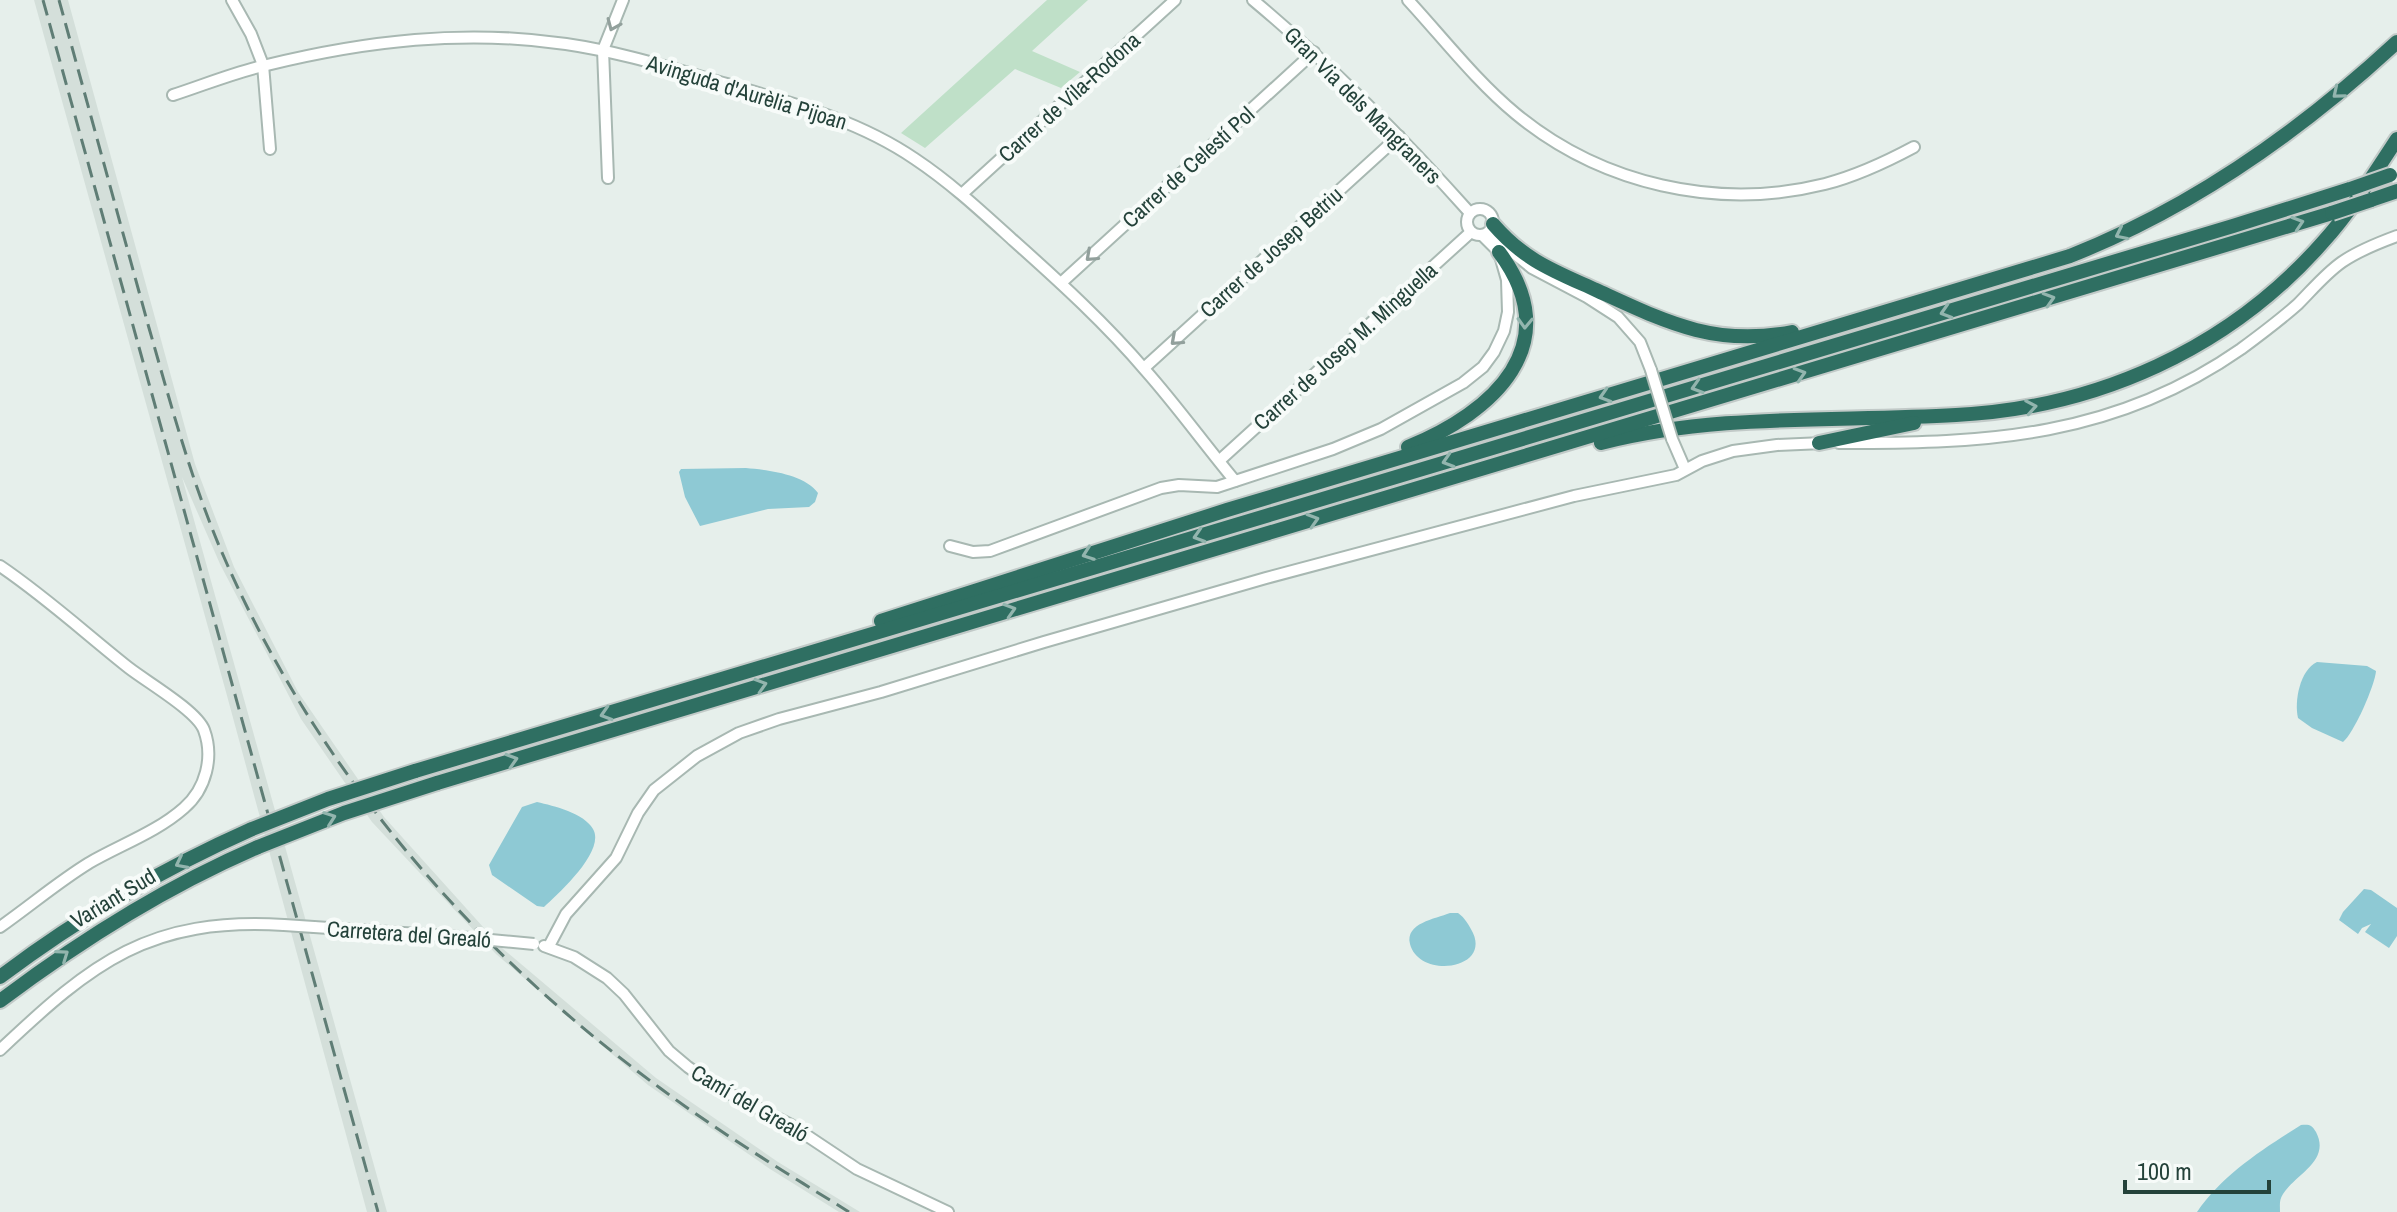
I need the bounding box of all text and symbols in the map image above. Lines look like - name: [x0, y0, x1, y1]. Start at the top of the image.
- one-way arrow: [606, 17, 623, 31]
- street label: Gran Via dels Mangraners: [1278, 20, 1448, 190]
- street label: Carrer de Vila-Rodona: [992, 25, 1146, 169]
- street label: Avinguda d'Aurèlia Pijoan: [642, 47, 851, 137]
- one-way arrow: [2333, 83, 2348, 98]
- street label: Carrer de Celestí Pol: [1115, 99, 1261, 235]
- street label: Carrer de Josep Betriu: [1193, 180, 1349, 324]
- one-way arrow: [2290, 217, 2304, 233]
- one-way arrow: [2114, 224, 2129, 240]
- one-way arrow: [1086, 246, 1100, 261]
- street label: Carrer de Josep M. Minguella: [1247, 255, 1443, 437]
- one-way arrow: [2041, 292, 2055, 308]
- one-way arrow: [1939, 303, 1953, 319]
- one-way arrow: [1516, 317, 1534, 330]
- one-way arrow: [1170, 330, 1185, 344]
- one-way arrow: [1792, 367, 1806, 383]
- one-way arrow: [1690, 378, 1704, 394]
- one-way arrow: [1598, 387, 1612, 403]
- one-way arrow: [2024, 400, 2038, 417]
- one-way arrow: [1441, 452, 1455, 468]
- one-way arrow: [1305, 513, 1319, 529]
- one-way arrow: [1192, 527, 1206, 543]
- one-way arrow: [1082, 544, 1096, 561]
- one-way arrow: [1003, 603, 1017, 619]
- one-way arrow: [754, 678, 767, 694]
- one-way arrow: [600, 705, 614, 721]
- one-way arrow: [505, 753, 518, 769]
- one-way arrow: [322, 811, 336, 828]
- one-way arrow: [175, 853, 190, 868]
- street label: Variant Sud: [65, 861, 161, 935]
- street label: Carretera del Grealó: [326, 913, 492, 955]
- one-way arrow: [54, 950, 68, 965]
- street label: Camí del Grealó: [686, 1057, 814, 1149]
- scale bar: [2125, 1144, 2269, 1194]
- text: 100 m: [2137, 1155, 2192, 1187]

